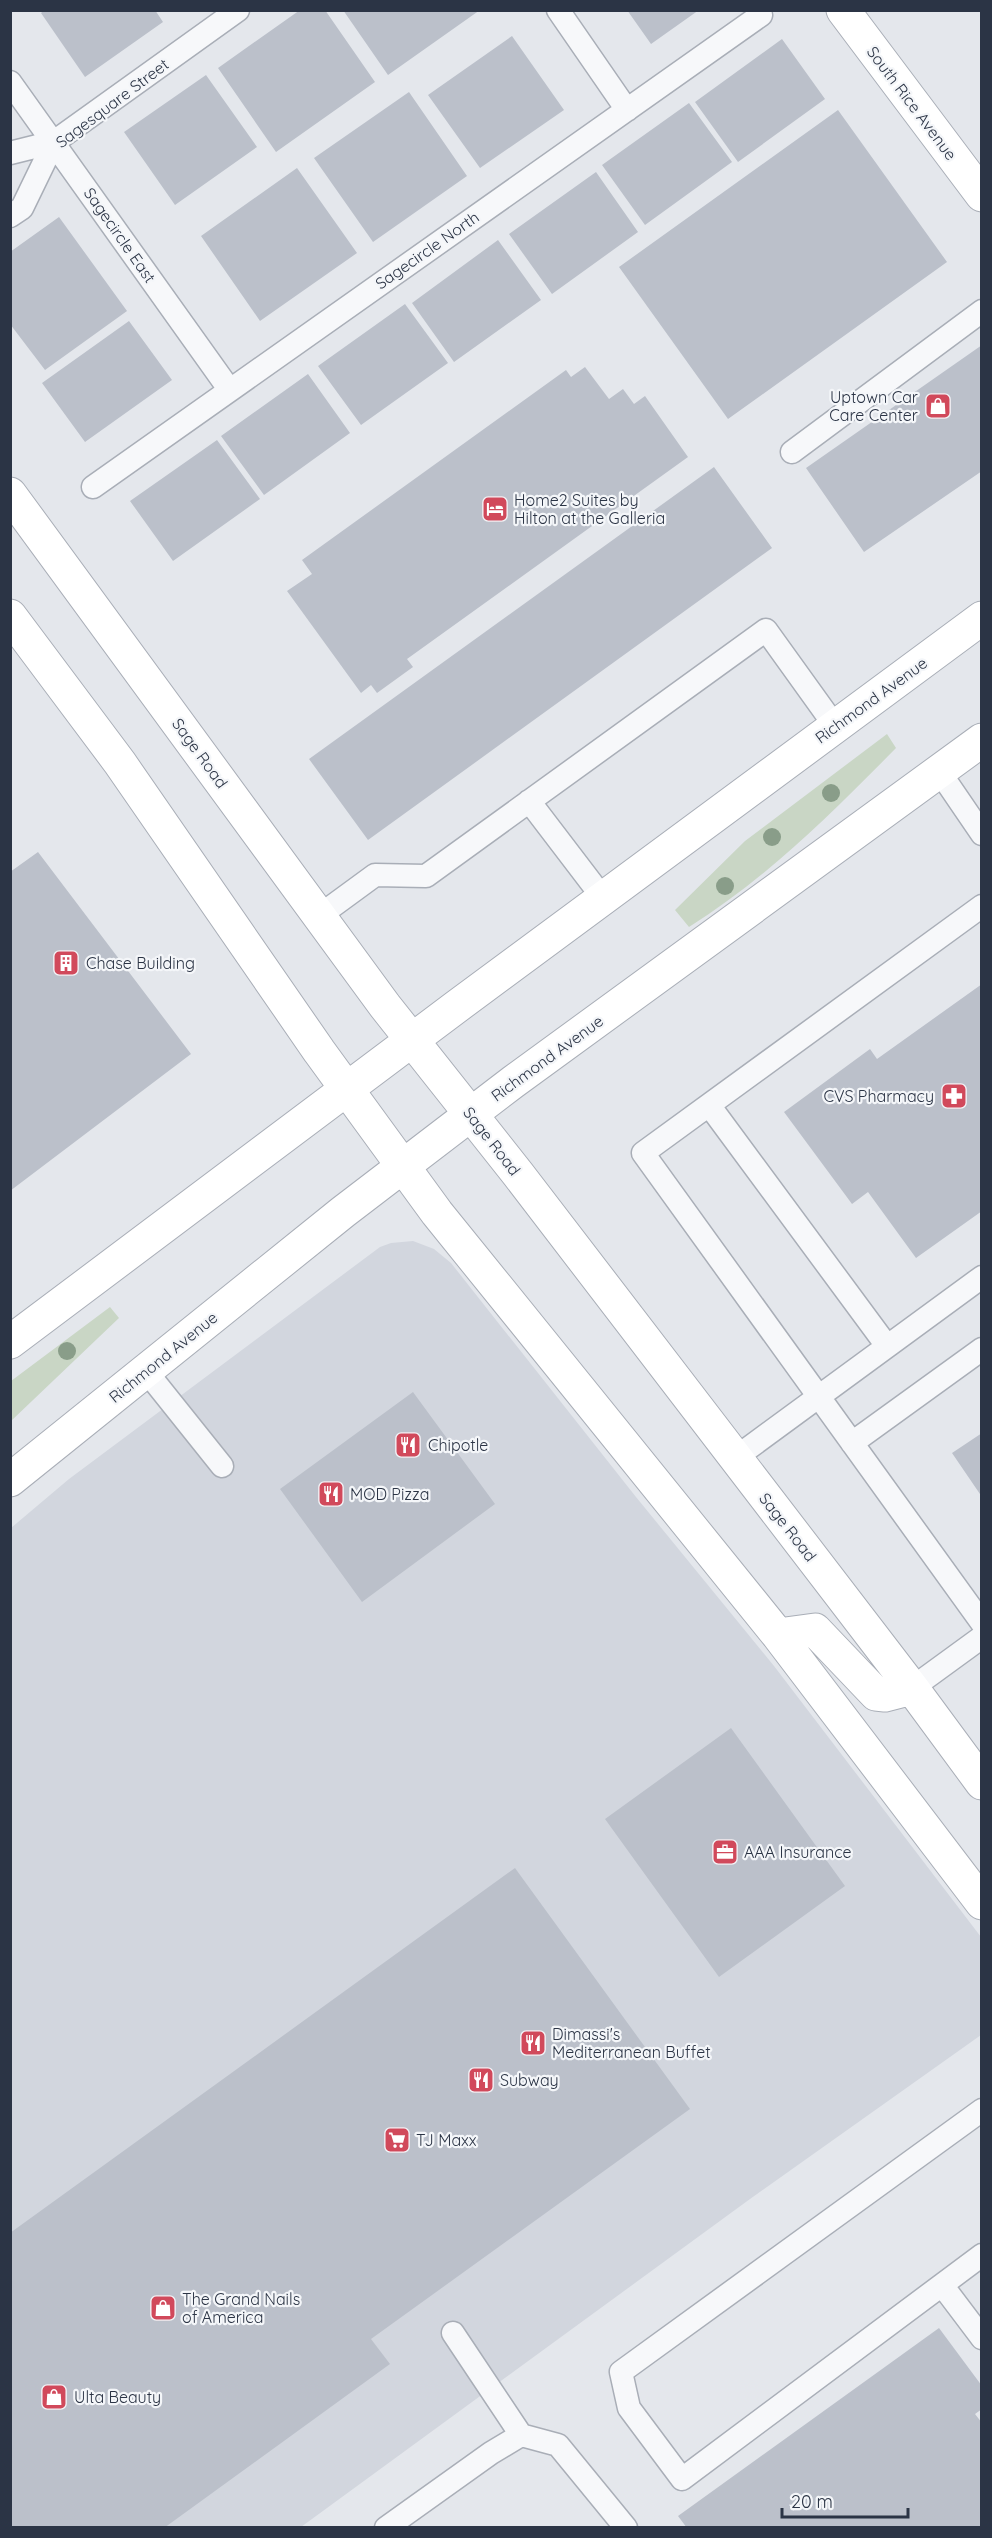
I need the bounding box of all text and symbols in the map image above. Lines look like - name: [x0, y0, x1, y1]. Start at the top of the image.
- street label: South Rice Avenue: [863, 42, 961, 164]
- street label: Sagesquare Street: [52, 54, 172, 152]
- street label: Sagecircle East: [80, 183, 160, 287]
- street label: Sagecircle North: [371, 207, 483, 293]
- place label: Uptown Car Care Center: [829, 387, 918, 425]
- shop icon: Uptown Car Care Center: [923, 391, 953, 421]
- place label: Home2 Suites by Hilton at the Galleria: [514, 490, 665, 528]
- hotel icon: Home2 Suites by Hilton at the Galleria: [480, 494, 510, 524]
- street label: Richmond Avenue: [811, 653, 931, 747]
- street label: Sage Road: [168, 714, 232, 792]
- building icon: Chase Building: [51, 948, 81, 978]
- place label: Chase Building: [86, 953, 195, 973]
- street label: Richmond Avenue: [487, 1011, 607, 1105]
- pharmacy icon: CVS Pharmacy: [939, 1081, 969, 1111]
- place label: CVS Pharmacy: [824, 1086, 934, 1106]
- street label: Sage Road: [459, 1103, 525, 1179]
- street label: Richmond Avenue: [105, 1307, 221, 1407]
- restaurant icon: Chipotle: [393, 1430, 423, 1460]
- place label: Chipotle: [428, 1435, 488, 1455]
- restaurant icon: MOD Pizza: [316, 1479, 346, 1509]
- place label: MOD Pizza: [350, 1484, 429, 1504]
- street label: Sage Road: [755, 1489, 821, 1565]
- office icon: AAA Insurance: [710, 1837, 740, 1867]
- place label: AAA Insurance: [744, 1842, 852, 1862]
- place label: Dimassi's Mediterranean Buffet: [552, 2024, 711, 2062]
- restaurant icon: Dimassi's Mediterranean Buffet: [518, 2028, 548, 2058]
- restaurant icon: Subway: [466, 2065, 496, 2095]
- place label: Subway: [500, 2070, 559, 2090]
- supermarket icon: TJ Maxx: [382, 2125, 412, 2155]
- place label: TJ Maxx: [416, 2130, 477, 2150]
- place label: The Grand Nails of America: [182, 2289, 300, 2327]
- shop icon: The Grand Nails of America: [148, 2293, 178, 2323]
- shop icon: Ulta Beauty: [39, 2382, 69, 2412]
- place label: Ulta Beauty: [74, 2387, 161, 2407]
- scale bar: [782, 2481, 908, 2519]
- text: 20 m: [791, 2490, 833, 2513]

